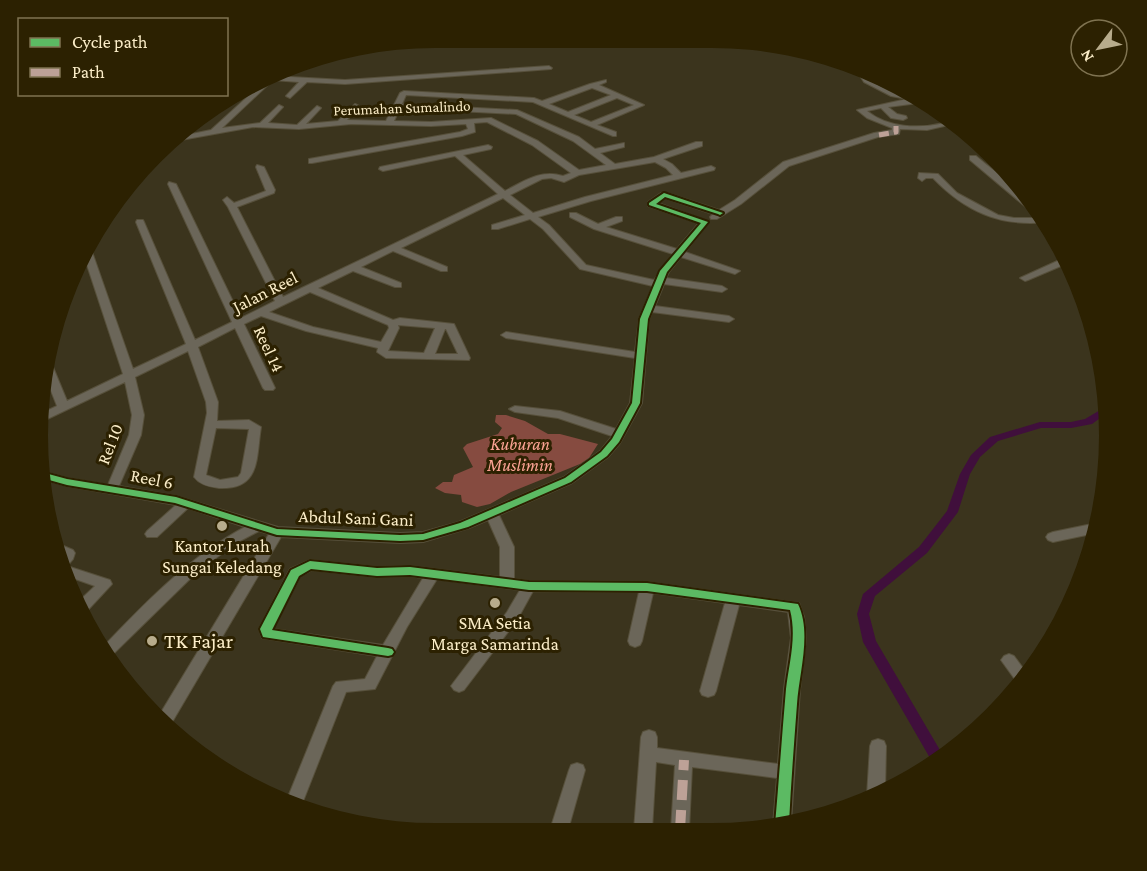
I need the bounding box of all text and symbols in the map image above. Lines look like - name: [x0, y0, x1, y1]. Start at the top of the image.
- legend: [18, 18, 228, 96]
- north arrow: [1069, 18, 1129, 78]
- text: Cycle path: [72, 32, 148, 52]
- text: N: [1077, 46, 1097, 65]
- text: Path: [72, 62, 105, 82]
- street label: Perumahan Sumalindo: [333, 98, 471, 118]
- street label: Jalan Reel: [227, 267, 301, 318]
- street label: Reel 14: [250, 323, 288, 375]
- street label: Rel 10: [93, 421, 127, 467]
- park label: Kuburan Muslimin: [486, 434, 553, 475]
- street label: Reel 6: [129, 465, 175, 493]
- street label: Abdul Sani Gani: [298, 506, 414, 530]
- marker: Kantor Lurah Sungai Keledang: [215, 519, 229, 533]
- place label: Kantor Lurah Sungai Keledang: [162, 536, 282, 577]
- marker: SMA Setia Marga Samarinda: [488, 596, 502, 610]
- place label: SMA Setia Marga Samarinda: [431, 613, 559, 654]
- place label: TK Fajar: [164, 629, 234, 653]
- marker: TK Fajar: [145, 634, 159, 648]

